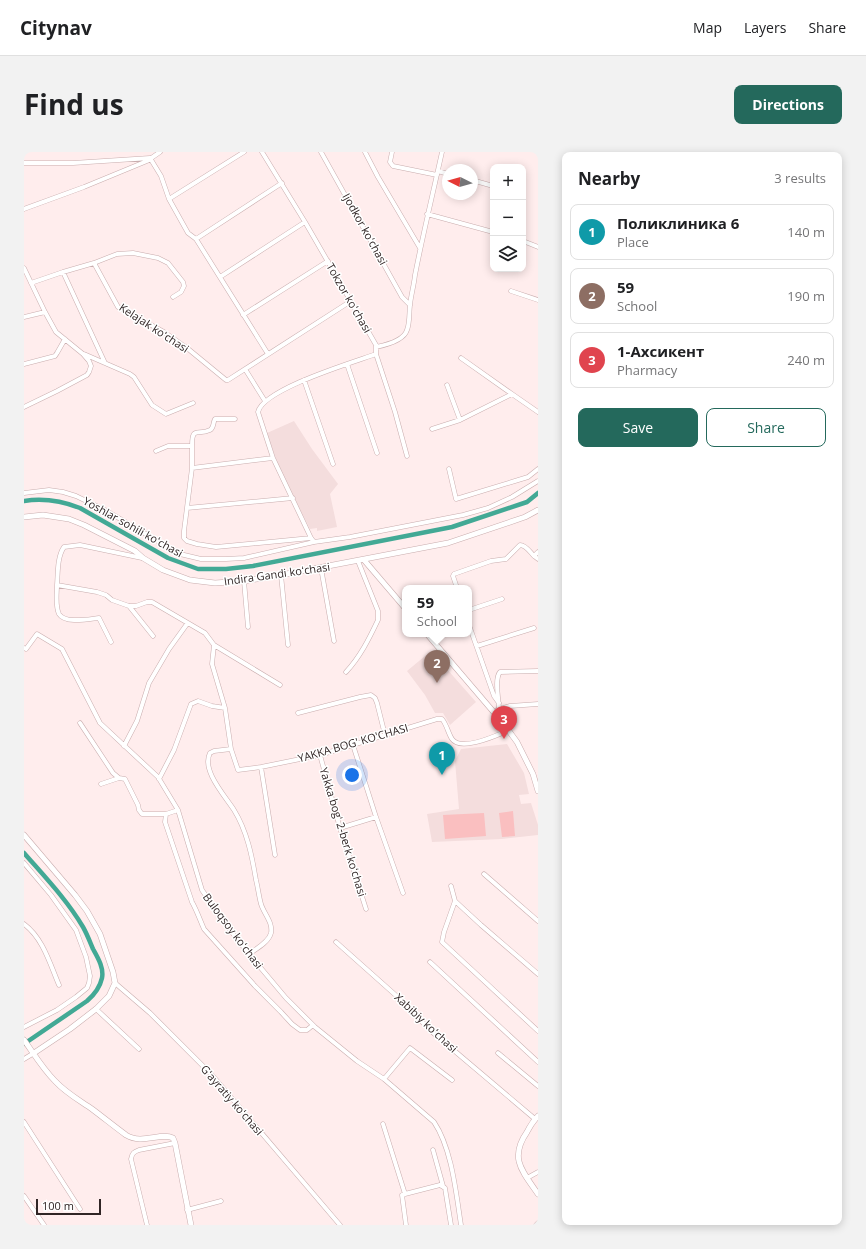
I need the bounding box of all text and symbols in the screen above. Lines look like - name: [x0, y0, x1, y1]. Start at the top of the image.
- text: Citynav: [20, 15, 92, 41]
- text: Map: [693, 18, 722, 37]
- text: Layers: [744, 18, 786, 37]
- text: Share: [808, 18, 846, 37]
- text: Find us: [24, 85, 124, 123]
- button: Directions: [734, 85, 842, 124]
- north arrow: [442, 164, 478, 200]
- map controls: [490, 164, 526, 272]
- button: +: [490, 164, 526, 200]
- text: Nearby: [578, 167, 640, 190]
- text: 3 results: [774, 169, 826, 187]
- street label: Ijodkor koʻchasi: [340, 190, 391, 267]
- button: −: [490, 200, 526, 236]
- text: Поликлиника 6: [617, 213, 739, 233]
- text: 1: [588, 223, 596, 241]
- text: 140 m: [787, 223, 825, 241]
- text: Place: [617, 233, 649, 251]
- button: layers: [490, 236, 526, 272]
- street label: Tokzor koʻchasi: [323, 260, 376, 336]
- text: 59: [617, 277, 634, 297]
- text: 2: [588, 287, 596, 305]
- text: 190 m: [787, 287, 825, 305]
- text: School: [617, 297, 657, 315]
- street label: Kelajak koʻchasi: [117, 299, 192, 356]
- text: 1-Ахсикент: [617, 341, 704, 361]
- text: 3: [588, 351, 596, 369]
- text: 240 m: [787, 351, 825, 369]
- text: Pharmacy: [617, 361, 677, 379]
- button: Save: [578, 408, 698, 447]
- button: Share: [706, 408, 826, 447]
- street label: Yoshlar sohili koʻchasi: [81, 493, 186, 560]
- street label: Indira Gandi koʻchasi: [223, 559, 331, 588]
- popup: [402, 585, 472, 637]
- text: 59: [417, 592, 434, 612]
- text: School: [417, 612, 457, 630]
- pin: 2: [424, 650, 450, 683]
- pin: 3: [491, 706, 517, 739]
- street label: YAKKA BOG' KO'CHASI: [296, 720, 410, 765]
- pin: 1: [429, 742, 455, 775]
- street label: Yakka bogʻ 2-berk koʻchasi: [317, 765, 370, 898]
- your location: [342, 765, 362, 785]
- street label: Buloqsoy koʻchasi: [200, 890, 267, 972]
- street label: Xabibiy koʻchasi: [392, 990, 461, 1056]
- street label: Gʻayratiy koʻchasi: [198, 1061, 267, 1138]
- scale bar: [36, 1197, 101, 1216]
- text: 100 m: [42, 1198, 74, 1213]

